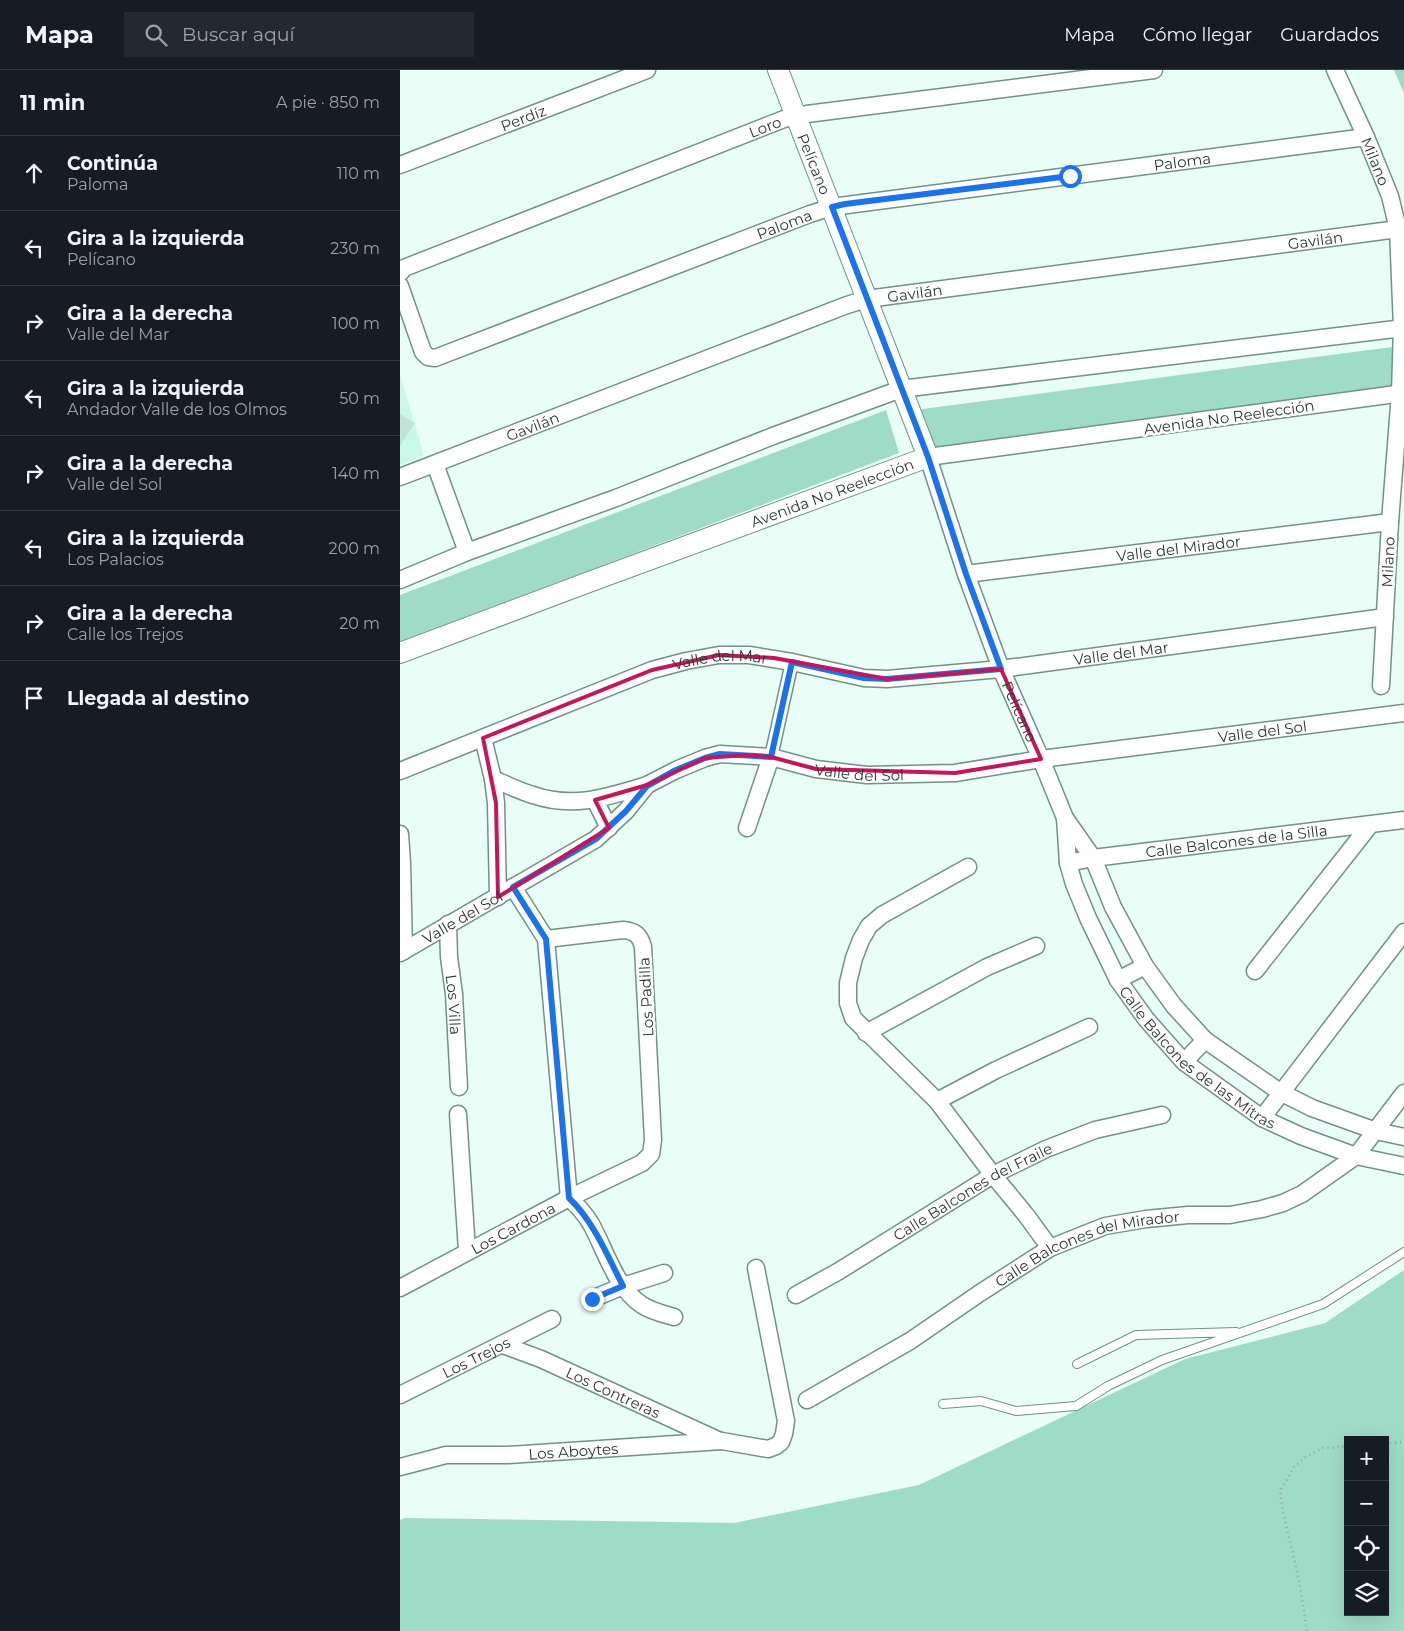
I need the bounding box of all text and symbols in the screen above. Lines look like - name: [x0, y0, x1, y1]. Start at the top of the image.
- search box: [124, 12, 474, 57]
- text: Mapa: [25, 20, 94, 49]
- icon: search: [142, 21, 170, 49]
- text: Buscar aquí: [182, 23, 295, 46]
- text: Mapa: [1064, 24, 1115, 46]
- text: Cómo llegar: [1143, 24, 1252, 46]
- text: Guardados: [1280, 24, 1379, 46]
- text: 11 min: [20, 90, 85, 115]
- text: A pie · 850 m: [276, 93, 380, 112]
- street label: Perdíz: [498, 100, 549, 135]
- street label: Loro: [746, 112, 784, 141]
- street label: Pelícano: [793, 131, 835, 197]
- street label: Milano: [1357, 134, 1394, 188]
- street label: Paloma: [1152, 148, 1212, 174]
- text: Continúa: [67, 152, 158, 175]
- icon: ahead: [20, 159, 48, 187]
- text: 110 m: [337, 164, 380, 183]
- route start: [1059, 165, 1082, 188]
- text: Paloma: [67, 175, 128, 194]
- street label: Paloma: [754, 205, 814, 243]
- text: Gira a la izquierda: [67, 227, 245, 250]
- street label: Gavilán: [1287, 227, 1344, 253]
- icon: left: [20, 234, 48, 262]
- text: 230 m: [330, 239, 380, 258]
- text: Pelícano: [67, 250, 136, 269]
- street label: Gavilán: [886, 280, 944, 306]
- text: Gira a la derecha: [67, 302, 233, 325]
- icon: right: [20, 309, 48, 337]
- text: 100 m: [332, 314, 380, 333]
- text: Valle del Mar: [67, 325, 169, 344]
- text: Gira a la izquierda: [67, 377, 245, 400]
- icon: left: [20, 384, 48, 412]
- text: 50 m: [339, 389, 380, 408]
- street label: Avenida No Reelección: [1142, 396, 1316, 438]
- text: Andador Valle de los Olmos: [67, 400, 287, 419]
- street label: Gavilán: [503, 407, 562, 445]
- text: Gira a la derecha: [67, 452, 233, 475]
- street label: Avenida No Reelección: [748, 454, 916, 531]
- icon: right: [20, 459, 48, 487]
- text: 140 m: [332, 464, 380, 483]
- text: Valle del Sol: [67, 475, 162, 494]
- text: Gira a la izquierda: [67, 527, 245, 550]
- street label: Valle del Mirador: [1115, 531, 1242, 565]
- icon: left: [20, 534, 48, 562]
- street label: Milano: [1377, 536, 1399, 588]
- text: 200 m: [329, 539, 380, 558]
- text: Los Palacios: [67, 550, 164, 569]
- text: Gira a la derecha: [67, 602, 233, 625]
- icon: right: [20, 609, 48, 637]
- text: 20 m: [339, 614, 380, 633]
- text: Calle los Trejos: [67, 625, 183, 644]
- street label: Valle del Mar: [1072, 637, 1170, 669]
- street label: Valle del Mar: [670, 645, 769, 674]
- street label: Pelícano: [998, 678, 1042, 745]
- icon: arrive: [20, 684, 48, 712]
- text: Llegada al destino: [67, 687, 249, 710]
- street label: Valle del Sol: [1217, 716, 1308, 746]
- street label: Valle del Sol: [814, 759, 904, 785]
- street label: Calle Balcones de la Silla: [1144, 820, 1328, 861]
- street label: Valle del Sol: [419, 886, 506, 948]
- street label: Los Padilla: [634, 957, 658, 1037]
- street label: Los Villa: [442, 973, 466, 1035]
- street label: Calle Balcones de las Mitras: [1116, 982, 1279, 1133]
- street label: Calle Balcones del Fraile: [889, 1138, 1055, 1245]
- street label: Los Cardona: [467, 1198, 559, 1258]
- street label: Calle Balcones del Mirador: [991, 1206, 1180, 1291]
- route end: [581, 1288, 604, 1311]
- street label: Los Trejos: [439, 1332, 513, 1382]
- street label: Los Contreras: [563, 1362, 664, 1422]
- map controls: [1344, 1436, 1389, 1616]
- button: +: [1344, 1436, 1389, 1481]
- street label: Los Aboytes: [528, 1438, 619, 1463]
- button: −: [1344, 1481, 1389, 1526]
- button: locate: [1344, 1526, 1389, 1571]
- button: layers: [1344, 1571, 1389, 1616]

